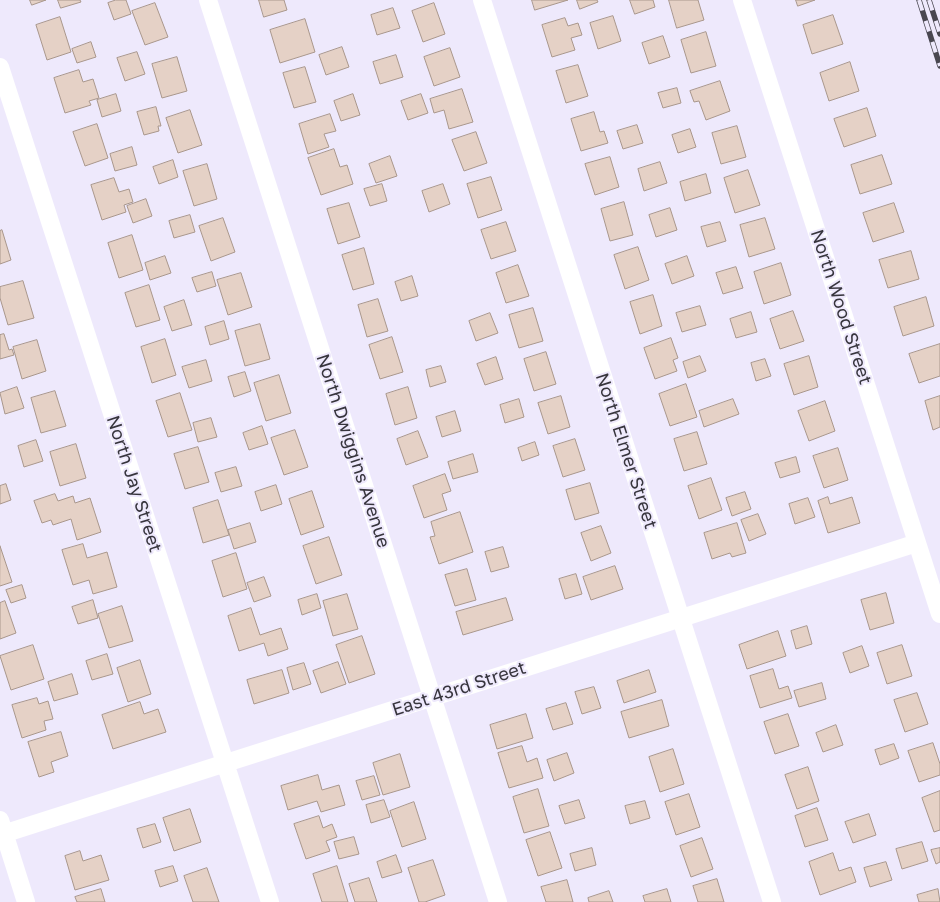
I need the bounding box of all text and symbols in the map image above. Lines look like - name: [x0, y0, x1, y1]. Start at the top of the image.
- street label: North Wood Street: [806, 227, 876, 387]
- street label: North Dwiggins Avenue: [311, 351, 395, 551]
- street label: North Elmer Street: [591, 370, 661, 532]
- street label: North Jay Street: [102, 413, 166, 555]
- street label: East 43rd Street: [389, 657, 529, 721]

